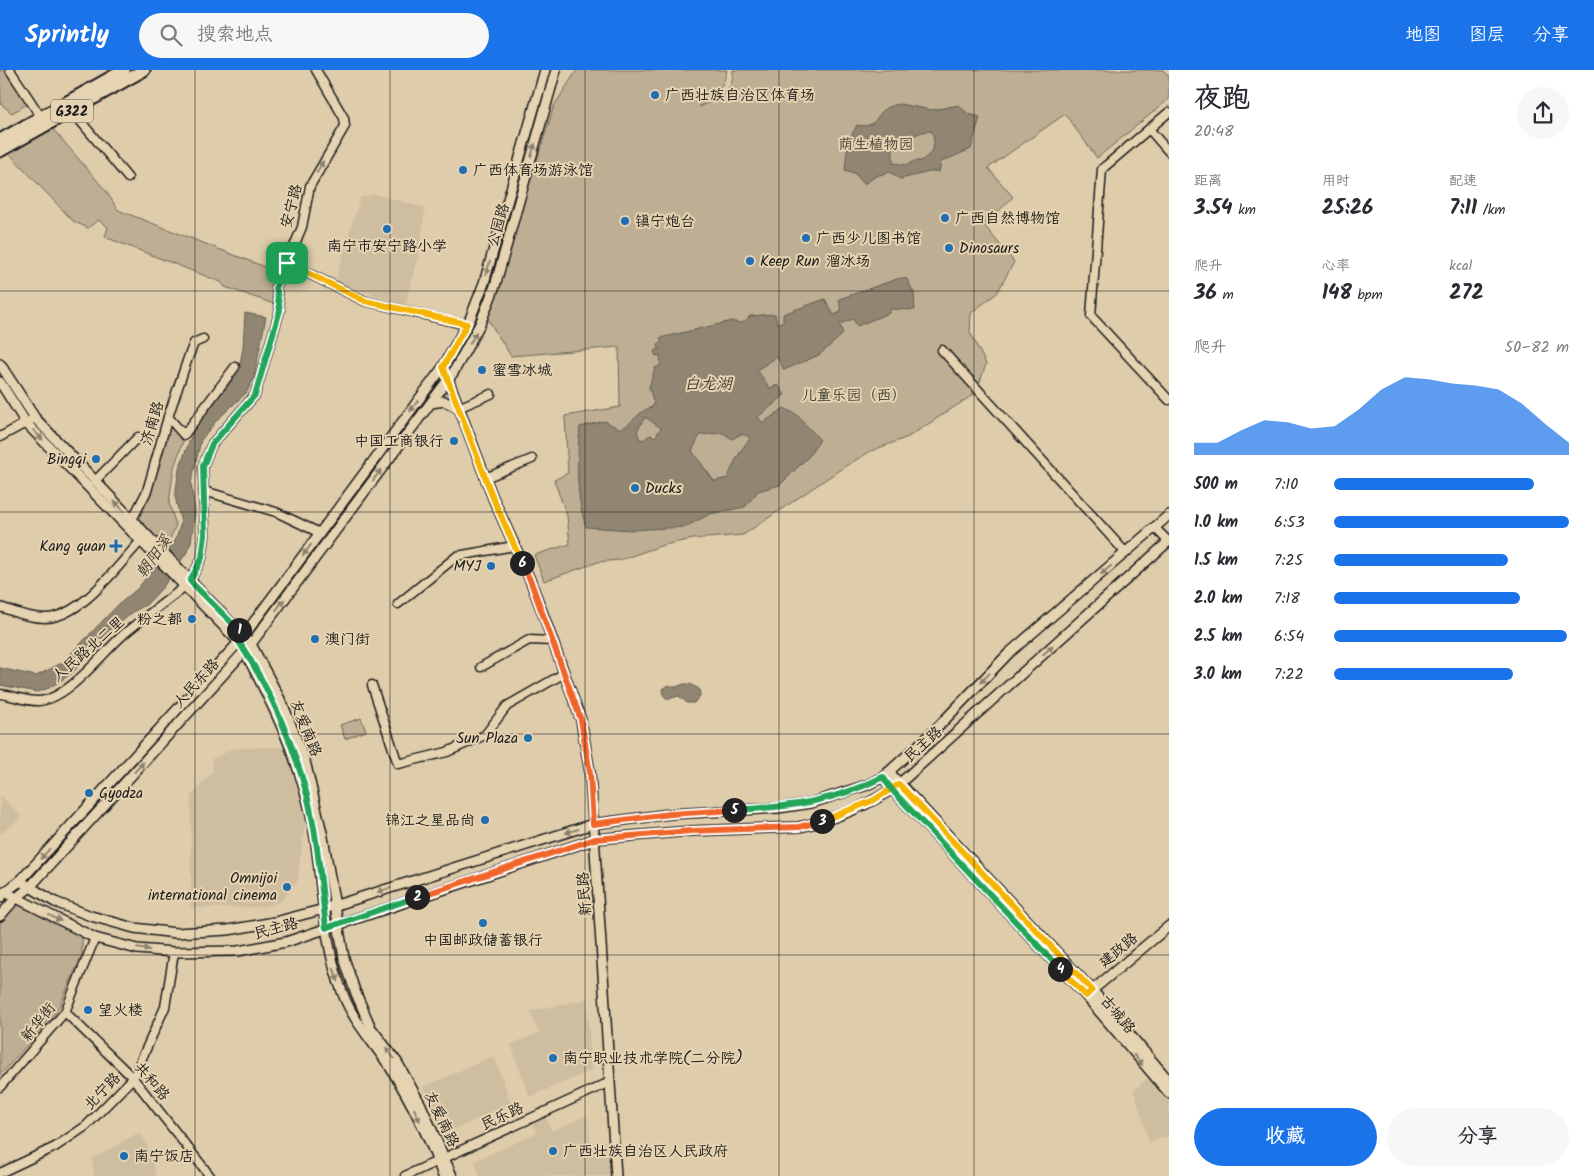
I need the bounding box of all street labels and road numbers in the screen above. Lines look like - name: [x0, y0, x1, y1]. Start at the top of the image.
- road number: G322: [51, 99, 93, 122]
- street label: 安宁路: [275, 181, 309, 231]
- street label: 公园路: [481, 200, 517, 250]
- street label: 济南路: [135, 398, 171, 448]
- street label: 人民路北二里: [47, 611, 130, 688]
- street label: 人民东路: [168, 653, 226, 714]
- street label: 友爱南路: [283, 696, 327, 761]
- street label: 民主路: [899, 721, 948, 769]
- street label: 新民路: [571, 871, 599, 917]
- street label: 民主路: [251, 912, 301, 946]
- street label: 建政路: [1094, 927, 1144, 974]
- street label: 古城路: [1094, 990, 1141, 1040]
- street label: 新华街: [15, 998, 62, 1048]
- street label: 共和路: [127, 1057, 175, 1107]
- street label: 北宁路: [78, 1067, 127, 1116]
- street label: 友爱南路: [417, 1087, 465, 1152]
- street label: 民乐路: [477, 1097, 528, 1137]

